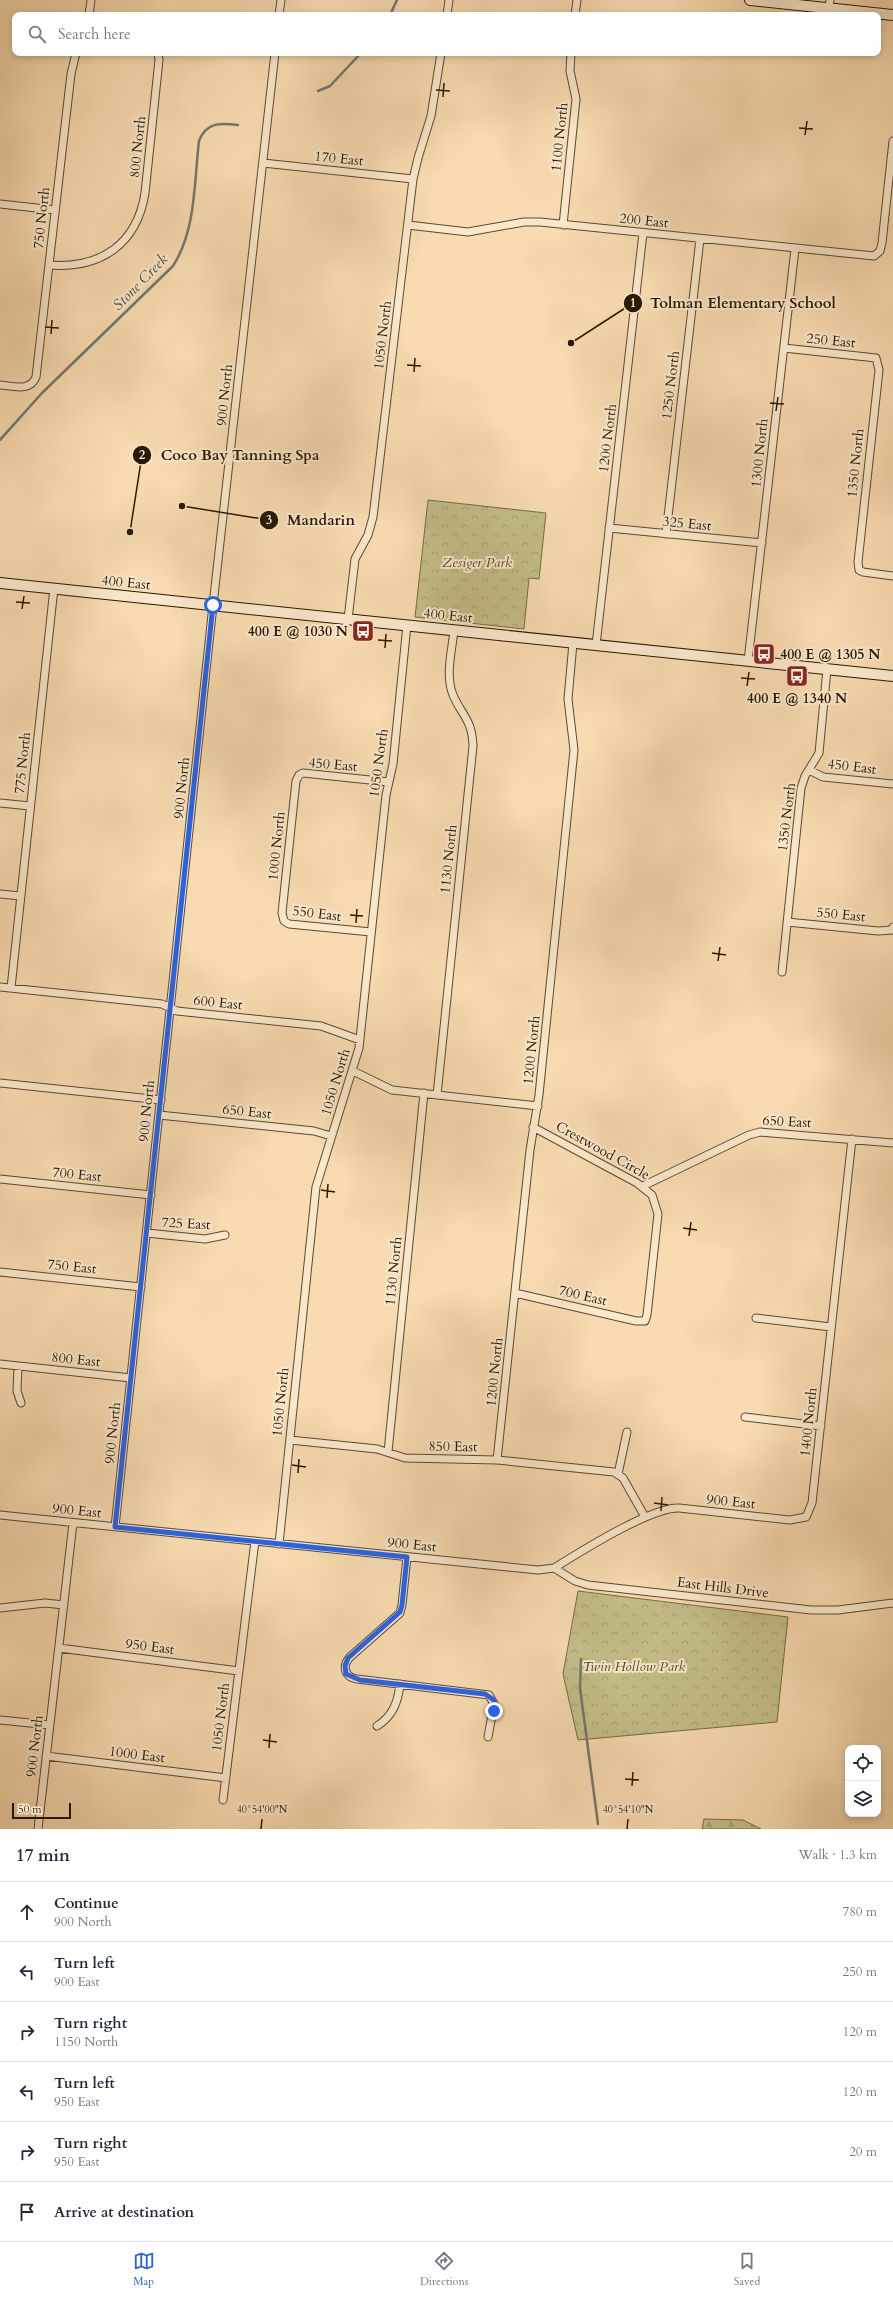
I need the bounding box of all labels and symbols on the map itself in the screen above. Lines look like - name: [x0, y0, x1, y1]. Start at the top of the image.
- street label: 1100 North: [546, 101, 573, 172]
- street label: 800 North: [125, 115, 150, 179]
- street label: 170 East: [314, 146, 365, 171]
- street label: 750 North: [29, 186, 54, 250]
- street label: 200 East: [619, 208, 670, 233]
- water label: Stone Creek: [108, 249, 172, 315]
- callout: Tolman Elementary School: [623, 289, 844, 316]
- text: Tolman Elementary School: [650, 293, 837, 313]
- text: 1: [630, 295, 636, 311]
- street label: 1050 North: [369, 299, 396, 371]
- street label: 250 East: [806, 328, 857, 353]
- street label: 1250 North: [657, 349, 684, 421]
- street label: 900 North: [212, 363, 237, 427]
- street label: 1200 North: [594, 402, 621, 474]
- street label: 1300 North: [746, 417, 773, 488]
- street label: 1350 North: [842, 427, 869, 498]
- callout: Coco Bay Tanning Spa: [132, 441, 327, 468]
- text: Coco Bay Tanning Spa: [161, 445, 320, 465]
- text: 2: [139, 447, 145, 463]
- callout: Mandarin: [259, 506, 363, 533]
- text: Mandarin: [287, 510, 355, 530]
- street label: 325 East: [662, 511, 713, 536]
- text: 3: [266, 512, 272, 528]
- park label: Zesiger Park: [442, 553, 512, 572]
- street label: 400 East: [101, 570, 152, 595]
- route start: [204, 596, 222, 614]
- street label: 400 East: [423, 603, 474, 628]
- bus stop icon: 400 E @ 1030 N: [350, 618, 376, 644]
- place label: 400 E @ 1030 N: [248, 622, 348, 641]
- bus stop icon: 400 E @ 1305 N: [751, 641, 777, 667]
- place label: 400 E @ 1305 N: [780, 645, 880, 664]
- bus stop icon: 400 E @ 1340 N: [784, 663, 810, 689]
- place label: 400 E @ 1340 N: [747, 689, 847, 708]
- street label: 1050 North: [364, 727, 393, 799]
- street label: 775 North: [10, 731, 35, 795]
- street label: 450 East: [308, 753, 359, 776]
- street label: 450 East: [826, 754, 878, 779]
- street label: 900 North: [169, 756, 194, 820]
- street label: 1350 North: [773, 781, 800, 853]
- street label: 1000 North: [263, 810, 290, 881]
- street label: 1130 North: [435, 823, 462, 894]
- street label: 550 East: [291, 901, 343, 926]
- street label: 550 East: [816, 902, 867, 927]
- street label: 600 East: [193, 990, 244, 1015]
- street label: 1200 North: [518, 1014, 545, 1085]
- street label: 1050 North: [316, 1046, 355, 1118]
- street label: 900 North: [134, 1079, 159, 1143]
- street label: 650 East: [222, 1099, 273, 1124]
- street label: 650 East: [762, 1111, 813, 1132]
- street label: Crestwood Circle: [552, 1117, 653, 1184]
- street label: 700 East: [52, 1162, 103, 1187]
- street label: 725 East: [161, 1213, 212, 1234]
- street label: 1130 North: [380, 1235, 407, 1306]
- street label: 750 East: [47, 1254, 98, 1279]
- street label: 700 East: [557, 1281, 609, 1310]
- street label: 1200 North: [481, 1336, 508, 1407]
- street label: 800 East: [51, 1347, 102, 1372]
- street label: 1050 North: [267, 1366, 294, 1437]
- street label: 1400 North: [795, 1386, 822, 1457]
- street label: 900 North: [100, 1401, 125, 1465]
- street label: 850 East: [428, 1437, 478, 1456]
- street label: 900 East: [706, 1489, 757, 1514]
- street label: 900 East: [52, 1498, 103, 1523]
- street label: 900 East: [387, 1532, 438, 1557]
- street label: East Hills Drive: [676, 1572, 770, 1603]
- street label: 950 East: [124, 1634, 176, 1659]
- park label: Twin Hollow Park: [583, 1657, 686, 1676]
- street label: 1050 North: [207, 1681, 234, 1753]
- route end: [485, 1702, 503, 1720]
- street label: 900 North: [21, 1714, 48, 1778]
- street label: 1000 East: [108, 1742, 167, 1767]
- scale bar: [12, 1801, 71, 1820]
- text: 40°54'00"N: [237, 1803, 288, 1817]
- text: 40°54'10"N: [603, 1803, 654, 1817]

